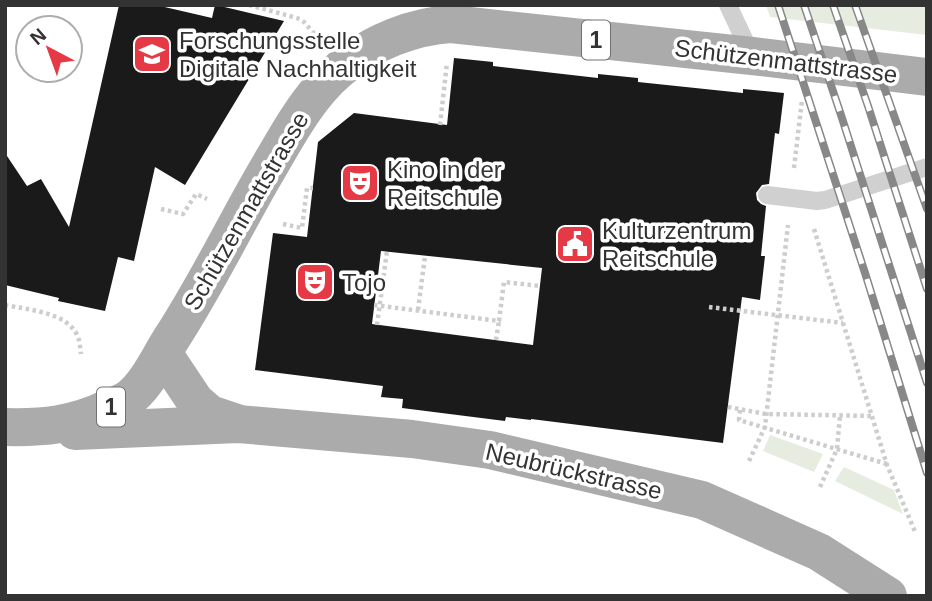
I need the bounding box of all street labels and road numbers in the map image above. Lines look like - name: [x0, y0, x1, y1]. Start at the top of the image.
- road number: 1: [582, 20, 610, 60]
- street label: Schützenmattstrasse: [673, 34, 899, 88]
- street label: Schützenmattstrasse: [178, 107, 314, 315]
- road number: 1: [97, 388, 125, 426]
- street label: Neubrückstrasse: [483, 438, 665, 504]

